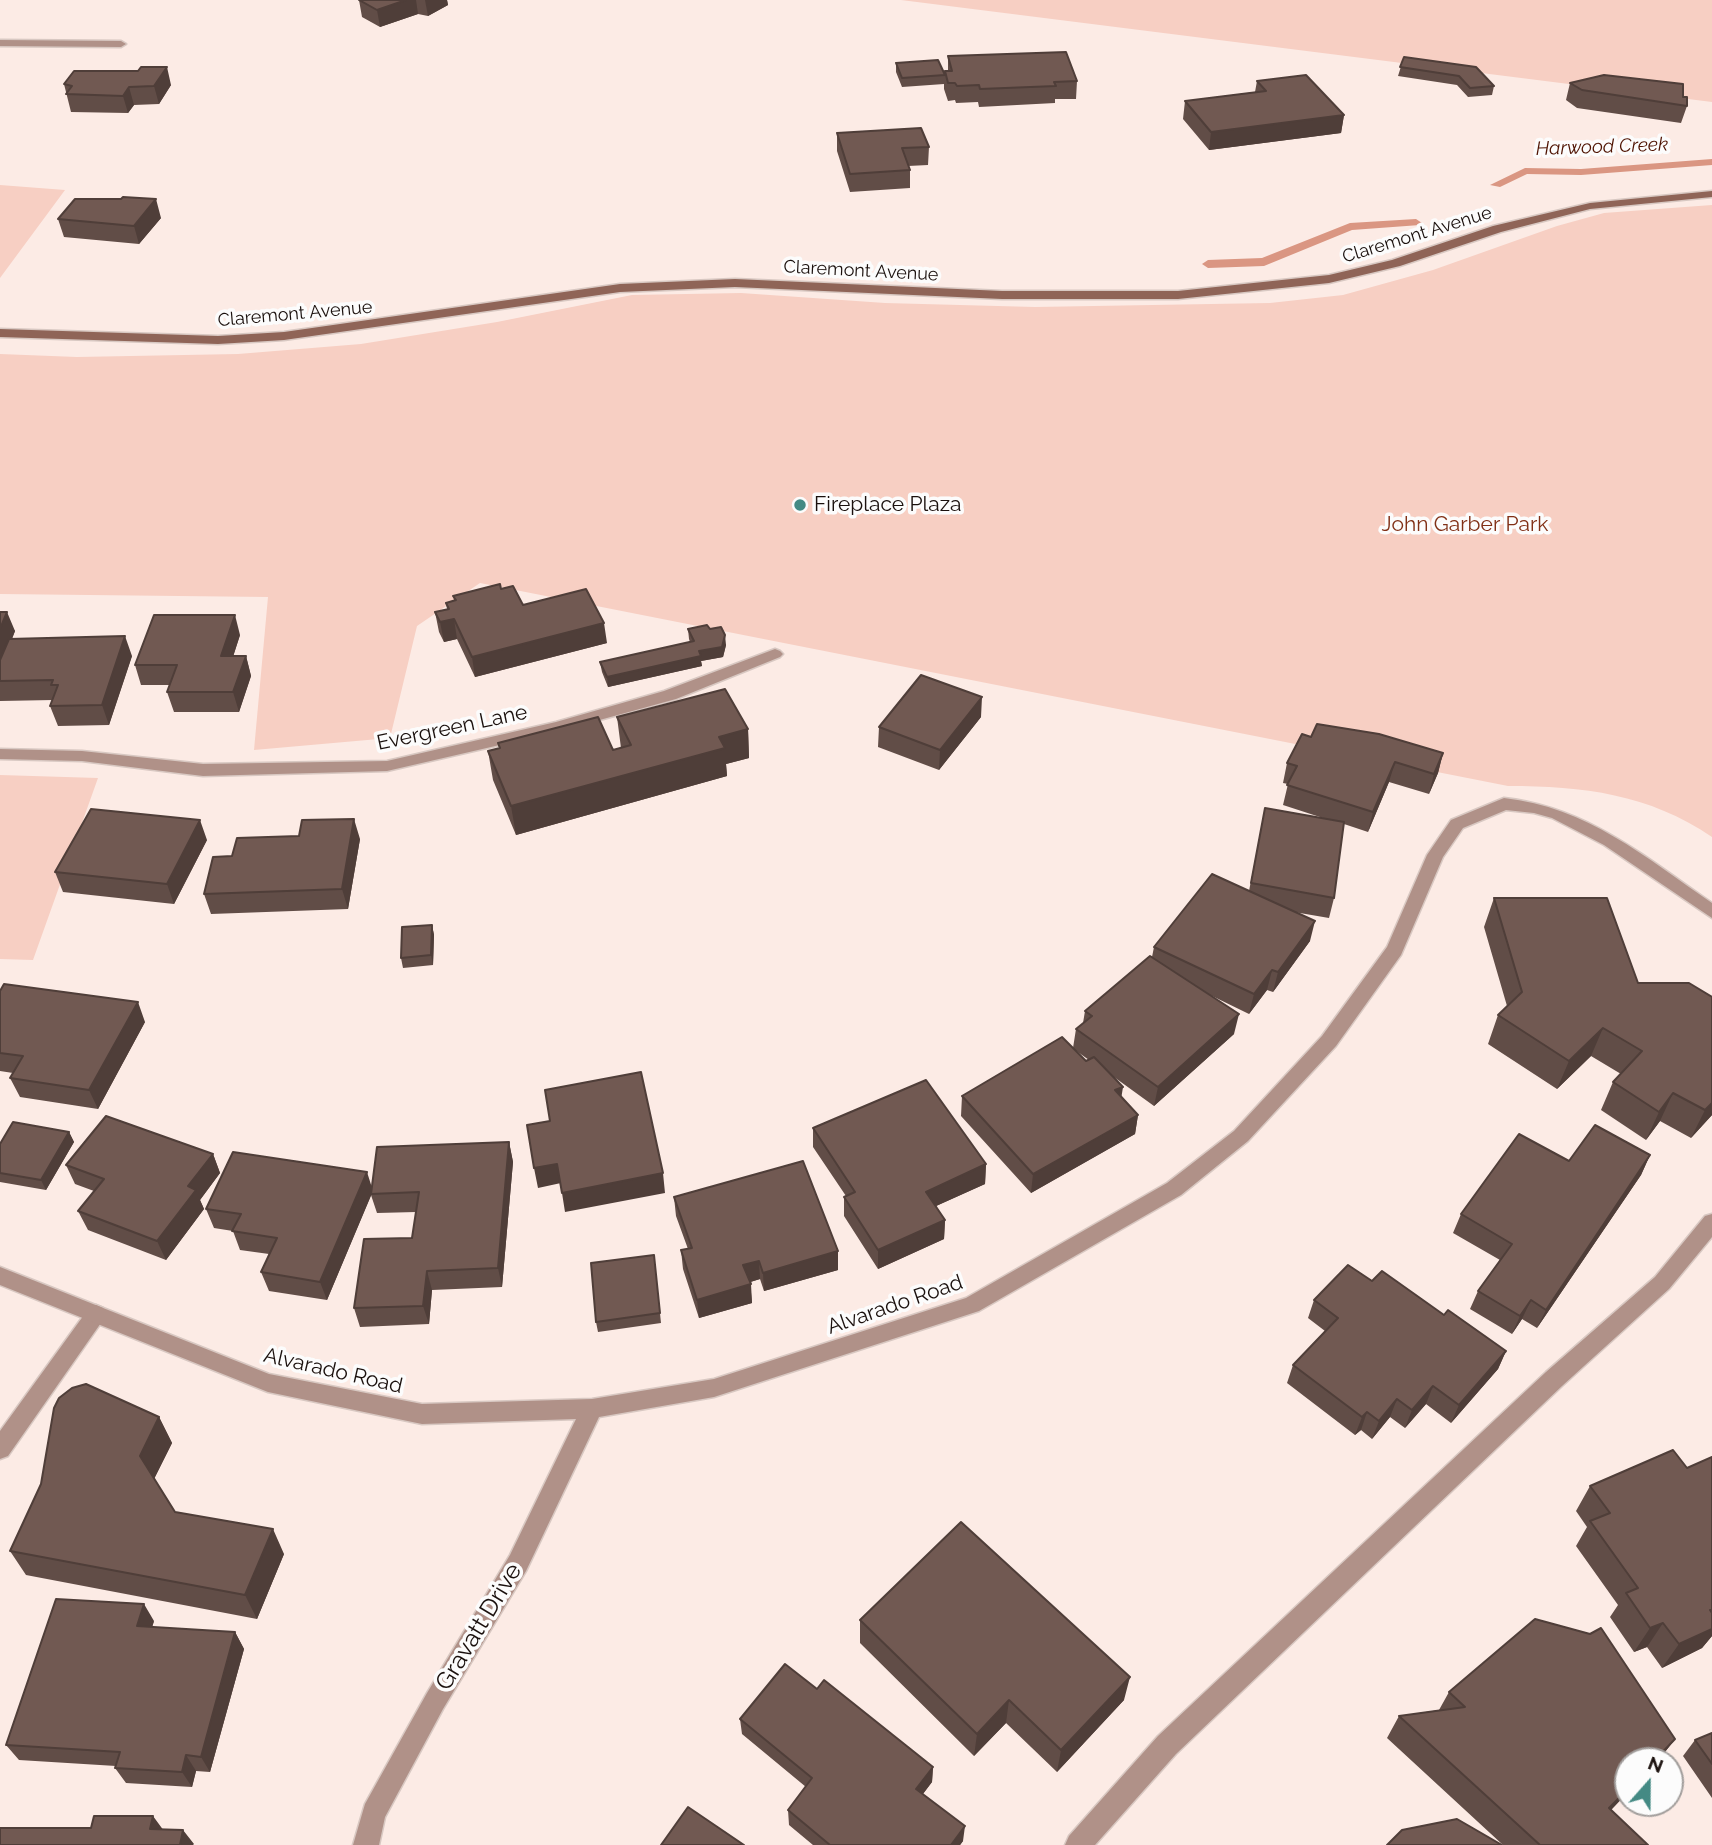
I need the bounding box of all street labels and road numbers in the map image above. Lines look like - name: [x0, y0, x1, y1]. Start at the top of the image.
- street label: Claremont Avenue: [1340, 202, 1494, 268]
- street label: Claremont Avenue: [783, 256, 939, 286]
- street label: Claremont Avenue: [217, 296, 373, 332]
- street label: Evergreen Lane: [374, 700, 530, 756]
- street label: Alvarado Road: [824, 1270, 966, 1340]
- street label: Alvarado Road: [261, 1343, 405, 1399]
- street label: Gravatt Drive: [430, 1558, 528, 1696]

